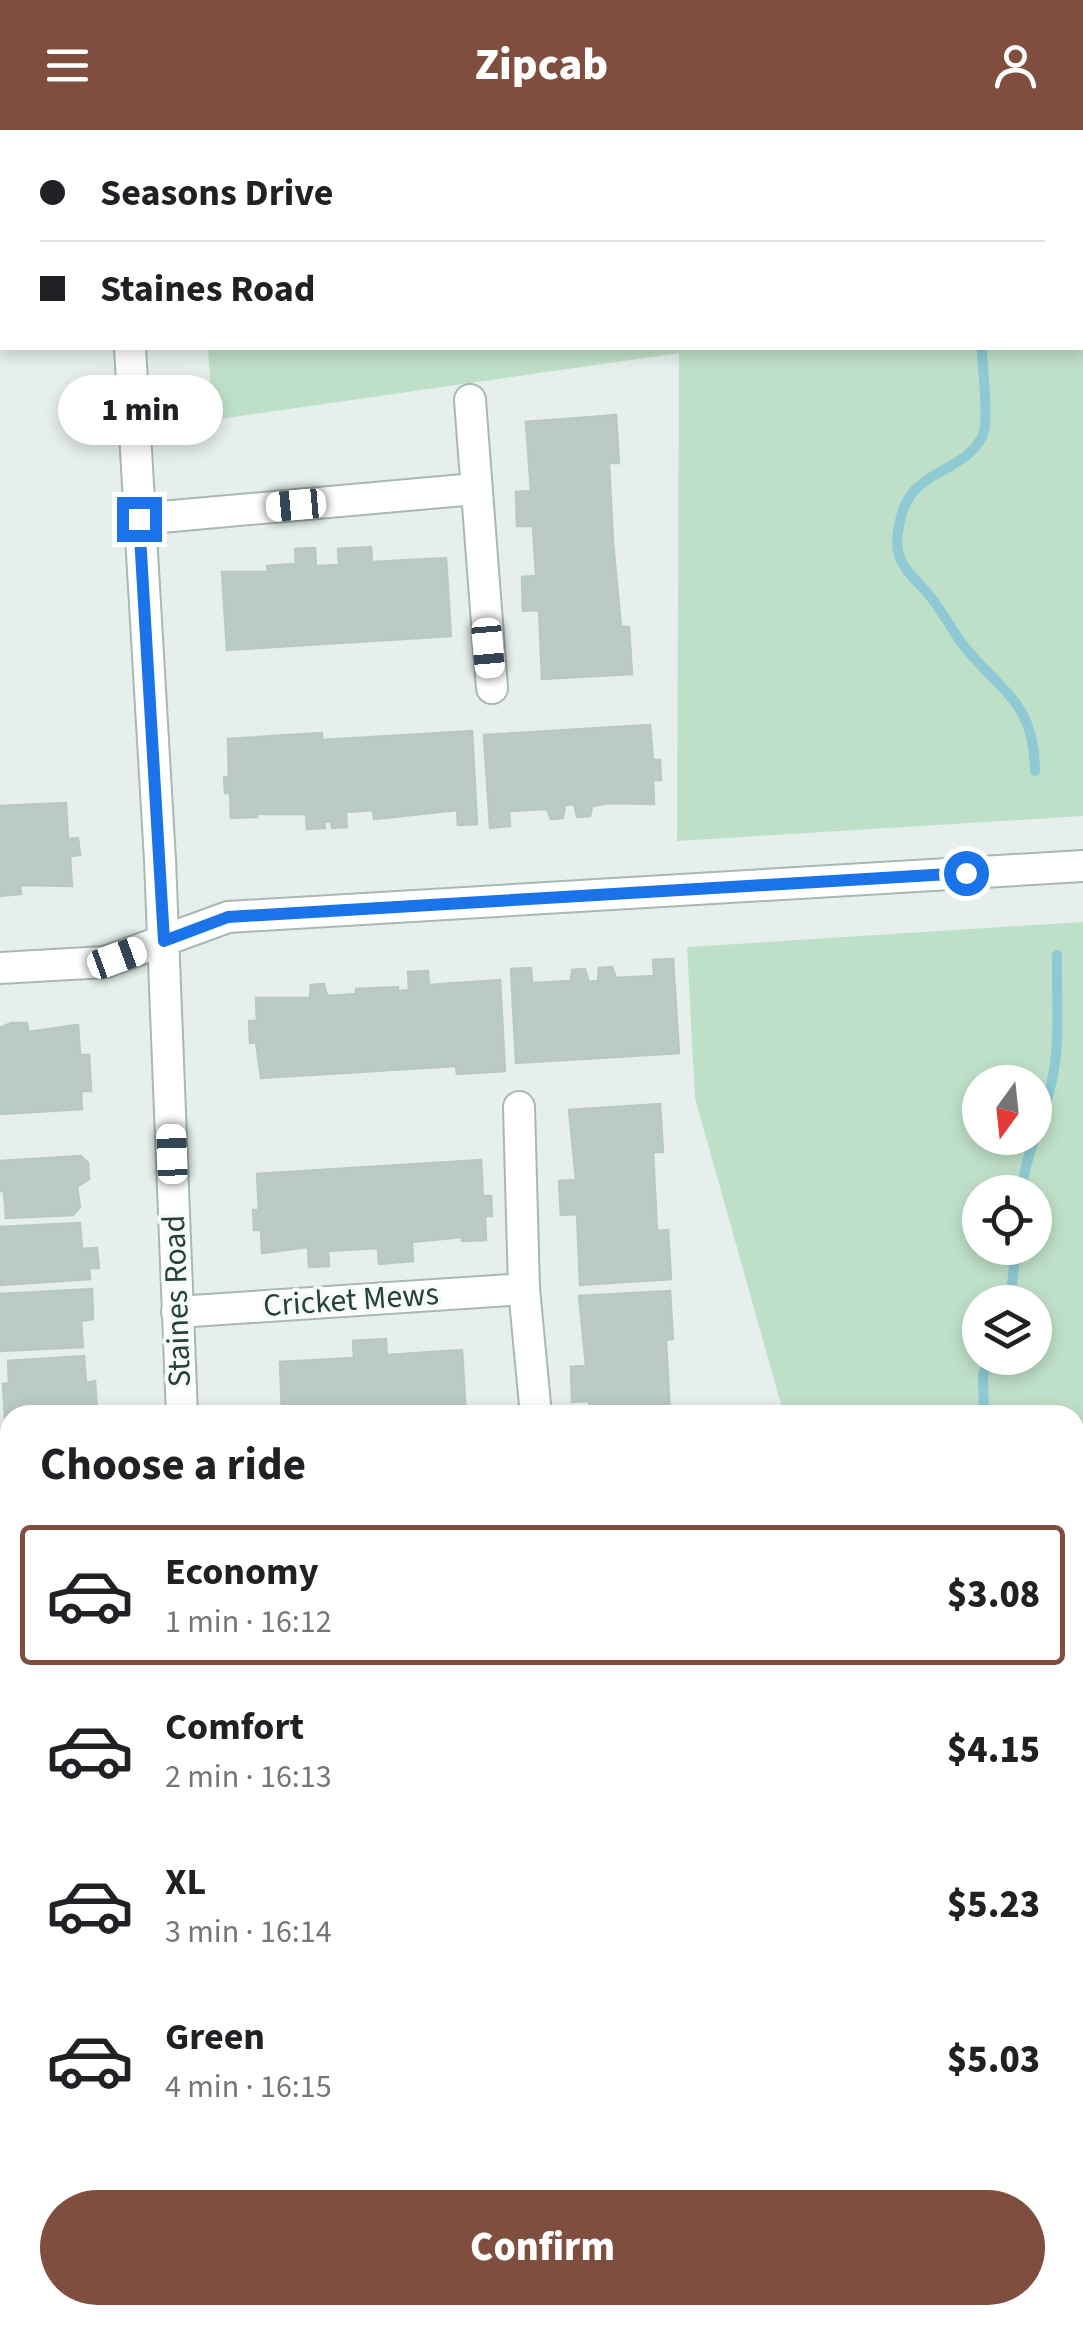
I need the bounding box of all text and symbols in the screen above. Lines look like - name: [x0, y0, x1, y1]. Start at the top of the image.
- text: Zipcab: [475, 33, 608, 97]
- icon: menu: [40, 38, 95, 93]
- icon: person: [988, 38, 1043, 93]
- text: Seasons Drive: [100, 166, 334, 220]
- text: Staines Road: [100, 262, 316, 316]
- callout: 1 min: [56, 374, 222, 444]
- text: 1 min: [101, 387, 180, 433]
- car: [265, 487, 327, 523]
- route end: [117, 497, 162, 542]
- car: [470, 617, 506, 679]
- route start: [944, 851, 989, 896]
- car: [84, 934, 150, 982]
- north arrow: [962, 1065, 1052, 1155]
- map controls: [962, 1065, 1052, 1375]
- car: [156, 1123, 188, 1185]
- button: locate: [962, 1175, 1052, 1265]
- street label: Staines Road: [151, 1214, 203, 1388]
- street label: Cricket Mews: [262, 1271, 440, 1329]
- button: layers: [962, 1285, 1052, 1375]
- text: Choose a ride: [40, 1433, 306, 1497]
- text: Economy: [165, 1545, 318, 1599]
- icon: car: [45, 1550, 135, 1640]
- text: $3.08: [947, 1568, 1040, 1622]
- text: 1 min · 16:12: [165, 1599, 332, 1645]
- text: Comfort: [165, 1700, 304, 1754]
- icon: car: [45, 1705, 135, 1795]
- text: $4.15: [947, 1723, 1040, 1777]
- text: 2 min · 16:13: [165, 1754, 332, 1800]
- text: XL: [165, 1855, 206, 1909]
- icon: car: [45, 1860, 135, 1950]
- text: $5.23: [947, 1878, 1040, 1932]
- text: 3 min · 16:14: [165, 1909, 332, 1955]
- text: Green: [165, 2010, 265, 2064]
- icon: car: [45, 2015, 135, 2105]
- text: $5.03: [947, 2033, 1040, 2087]
- text: 4 min · 16:15: [165, 2064, 332, 2110]
- button: Confirm: [40, 2190, 1045, 2305]

